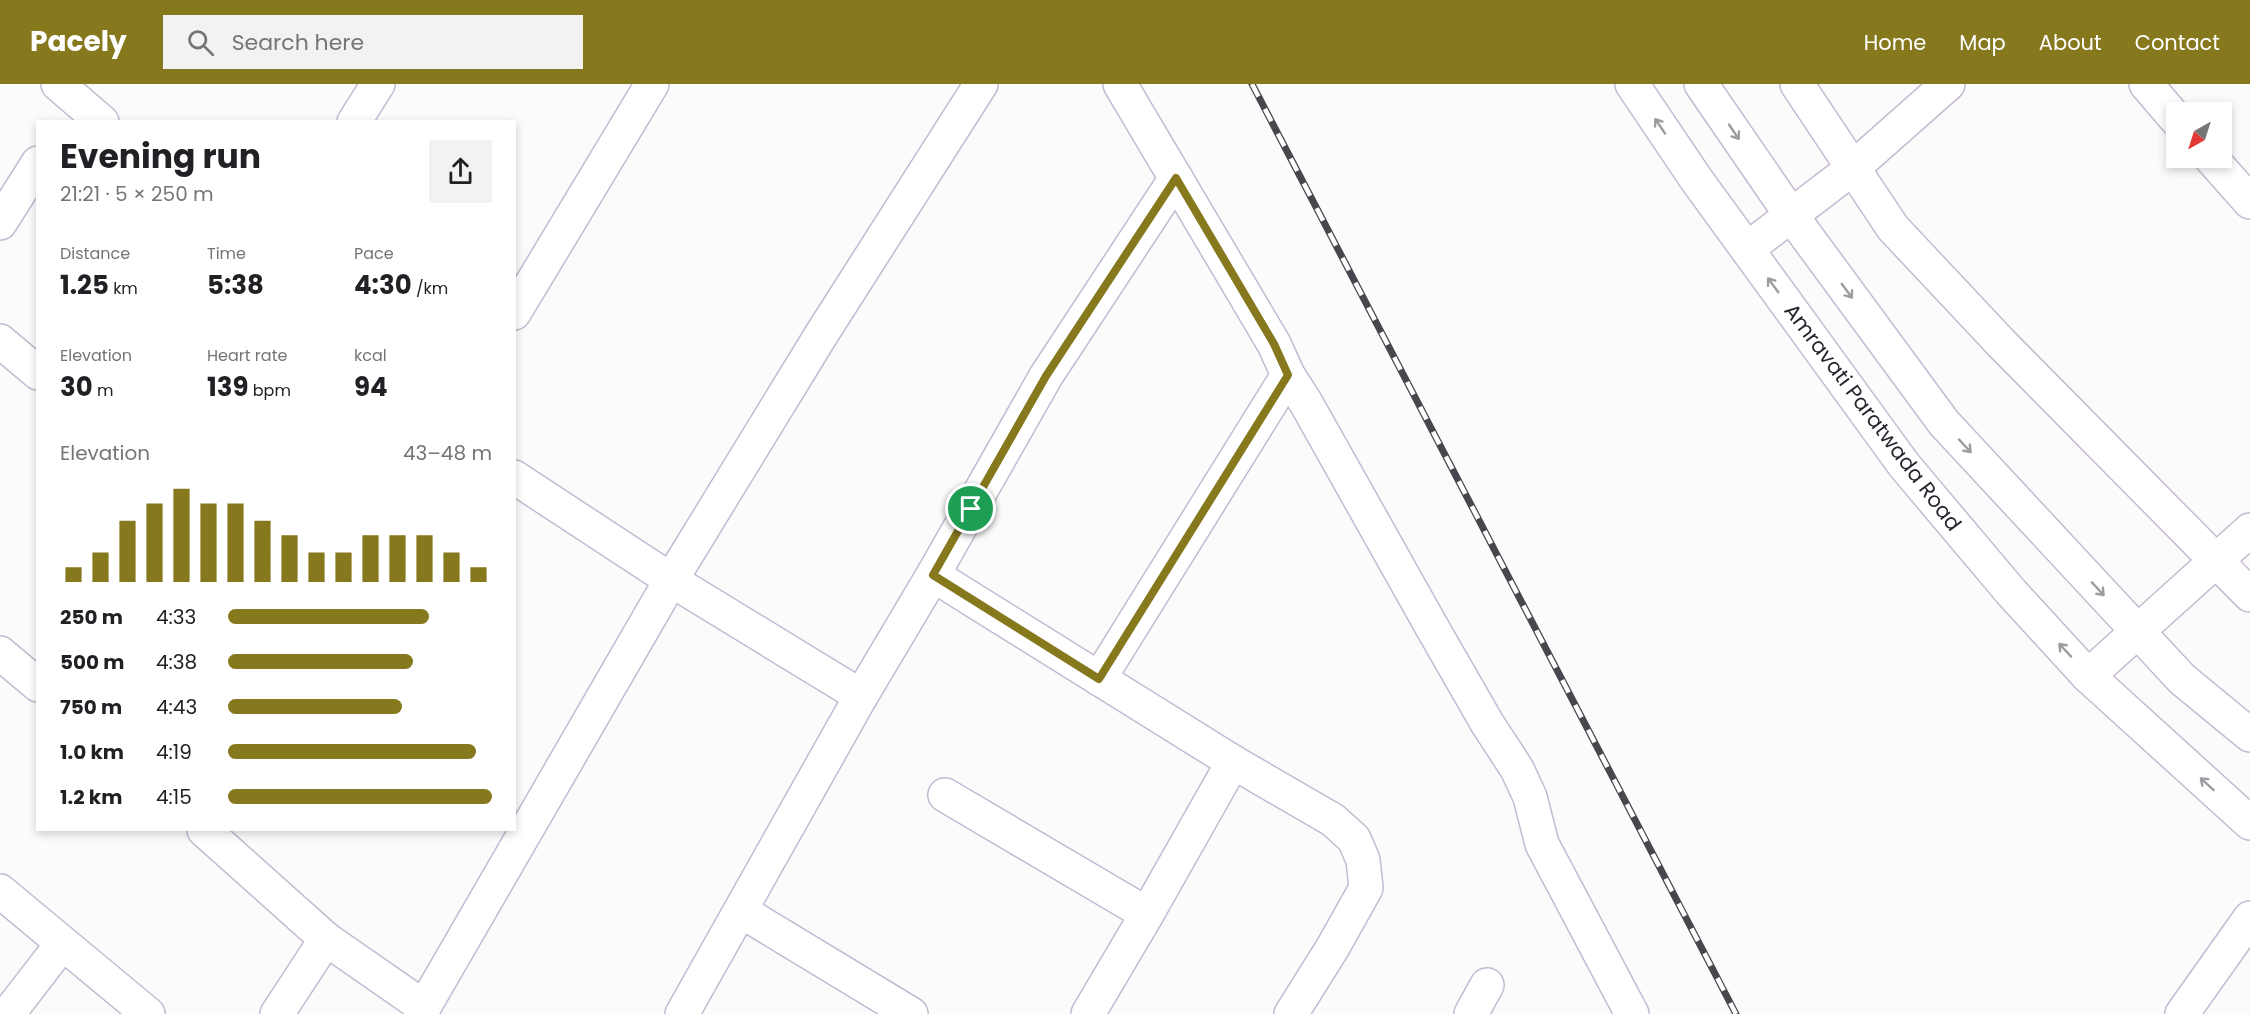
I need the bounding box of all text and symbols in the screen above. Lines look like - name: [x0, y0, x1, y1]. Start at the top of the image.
- search box: [163, 15, 583, 69]
- text: Pacely: [30, 22, 127, 61]
- icon: search: [184, 26, 217, 59]
- text: Search here: [232, 27, 364, 58]
- text: Home: [1864, 28, 1926, 57]
- text: Map: [1959, 28, 2006, 57]
- text: About: [2039, 28, 2102, 57]
- text: Contact: [2135, 28, 2220, 57]
- north arrow: [2166, 102, 2232, 168]
- map controls: [2166, 102, 2232, 168]
- one-way arrow: [1654, 118, 1666, 134]
- one-way arrow: [1728, 124, 1740, 140]
- text: Evening run: [60, 133, 261, 180]
- button: share: [429, 140, 492, 203]
- text: 21:21 · 5 × 250 m: [60, 180, 214, 208]
- text: Distance: [60, 242, 130, 265]
- text: Time: [207, 242, 246, 265]
- text: Pace: [354, 242, 394, 265]
- text: 1.25: [60, 267, 109, 303]
- text: 5:38: [207, 267, 264, 303]
- text: 4:30: [354, 267, 412, 303]
- text: km: [109, 277, 138, 300]
- text: /km: [412, 277, 448, 300]
- one-way arrow: [1767, 277, 1779, 293]
- one-way arrow: [1841, 283, 1853, 299]
- street label: Amravati Paratwada Road: [1778, 297, 1968, 537]
- text: Elevation: [60, 344, 132, 367]
- text: Heart rate: [207, 344, 287, 367]
- text: kcal: [354, 344, 387, 367]
- text: 30: [60, 369, 93, 405]
- text: 139: [207, 369, 249, 405]
- text: 94: [354, 369, 388, 405]
- text: m: [93, 379, 113, 402]
- text: bpm: [249, 379, 291, 402]
- one-way arrow: [1958, 438, 1972, 453]
- text: Elevation: [60, 439, 150, 467]
- text: 43–48 m: [403, 439, 492, 467]
- pin: [945, 483, 996, 534]
- icon: arrive: [954, 492, 987, 525]
- one-way arrow: [2091, 581, 2106, 596]
- text: 250 m: [60, 603, 123, 631]
- text: 4:33: [156, 603, 196, 631]
- one-way arrow: [2058, 643, 2072, 658]
- text: 500 m: [60, 648, 125, 676]
- text: 4:38: [156, 648, 197, 676]
- text: 750 m: [60, 693, 122, 721]
- text: 4:43: [156, 693, 197, 721]
- text: 1.0 km: [60, 738, 124, 766]
- text: 4:19: [156, 738, 192, 766]
- one-way arrow: [2199, 777, 2214, 791]
- text: 1.2 km: [60, 783, 122, 811]
- text: 4:15: [156, 783, 192, 811]

